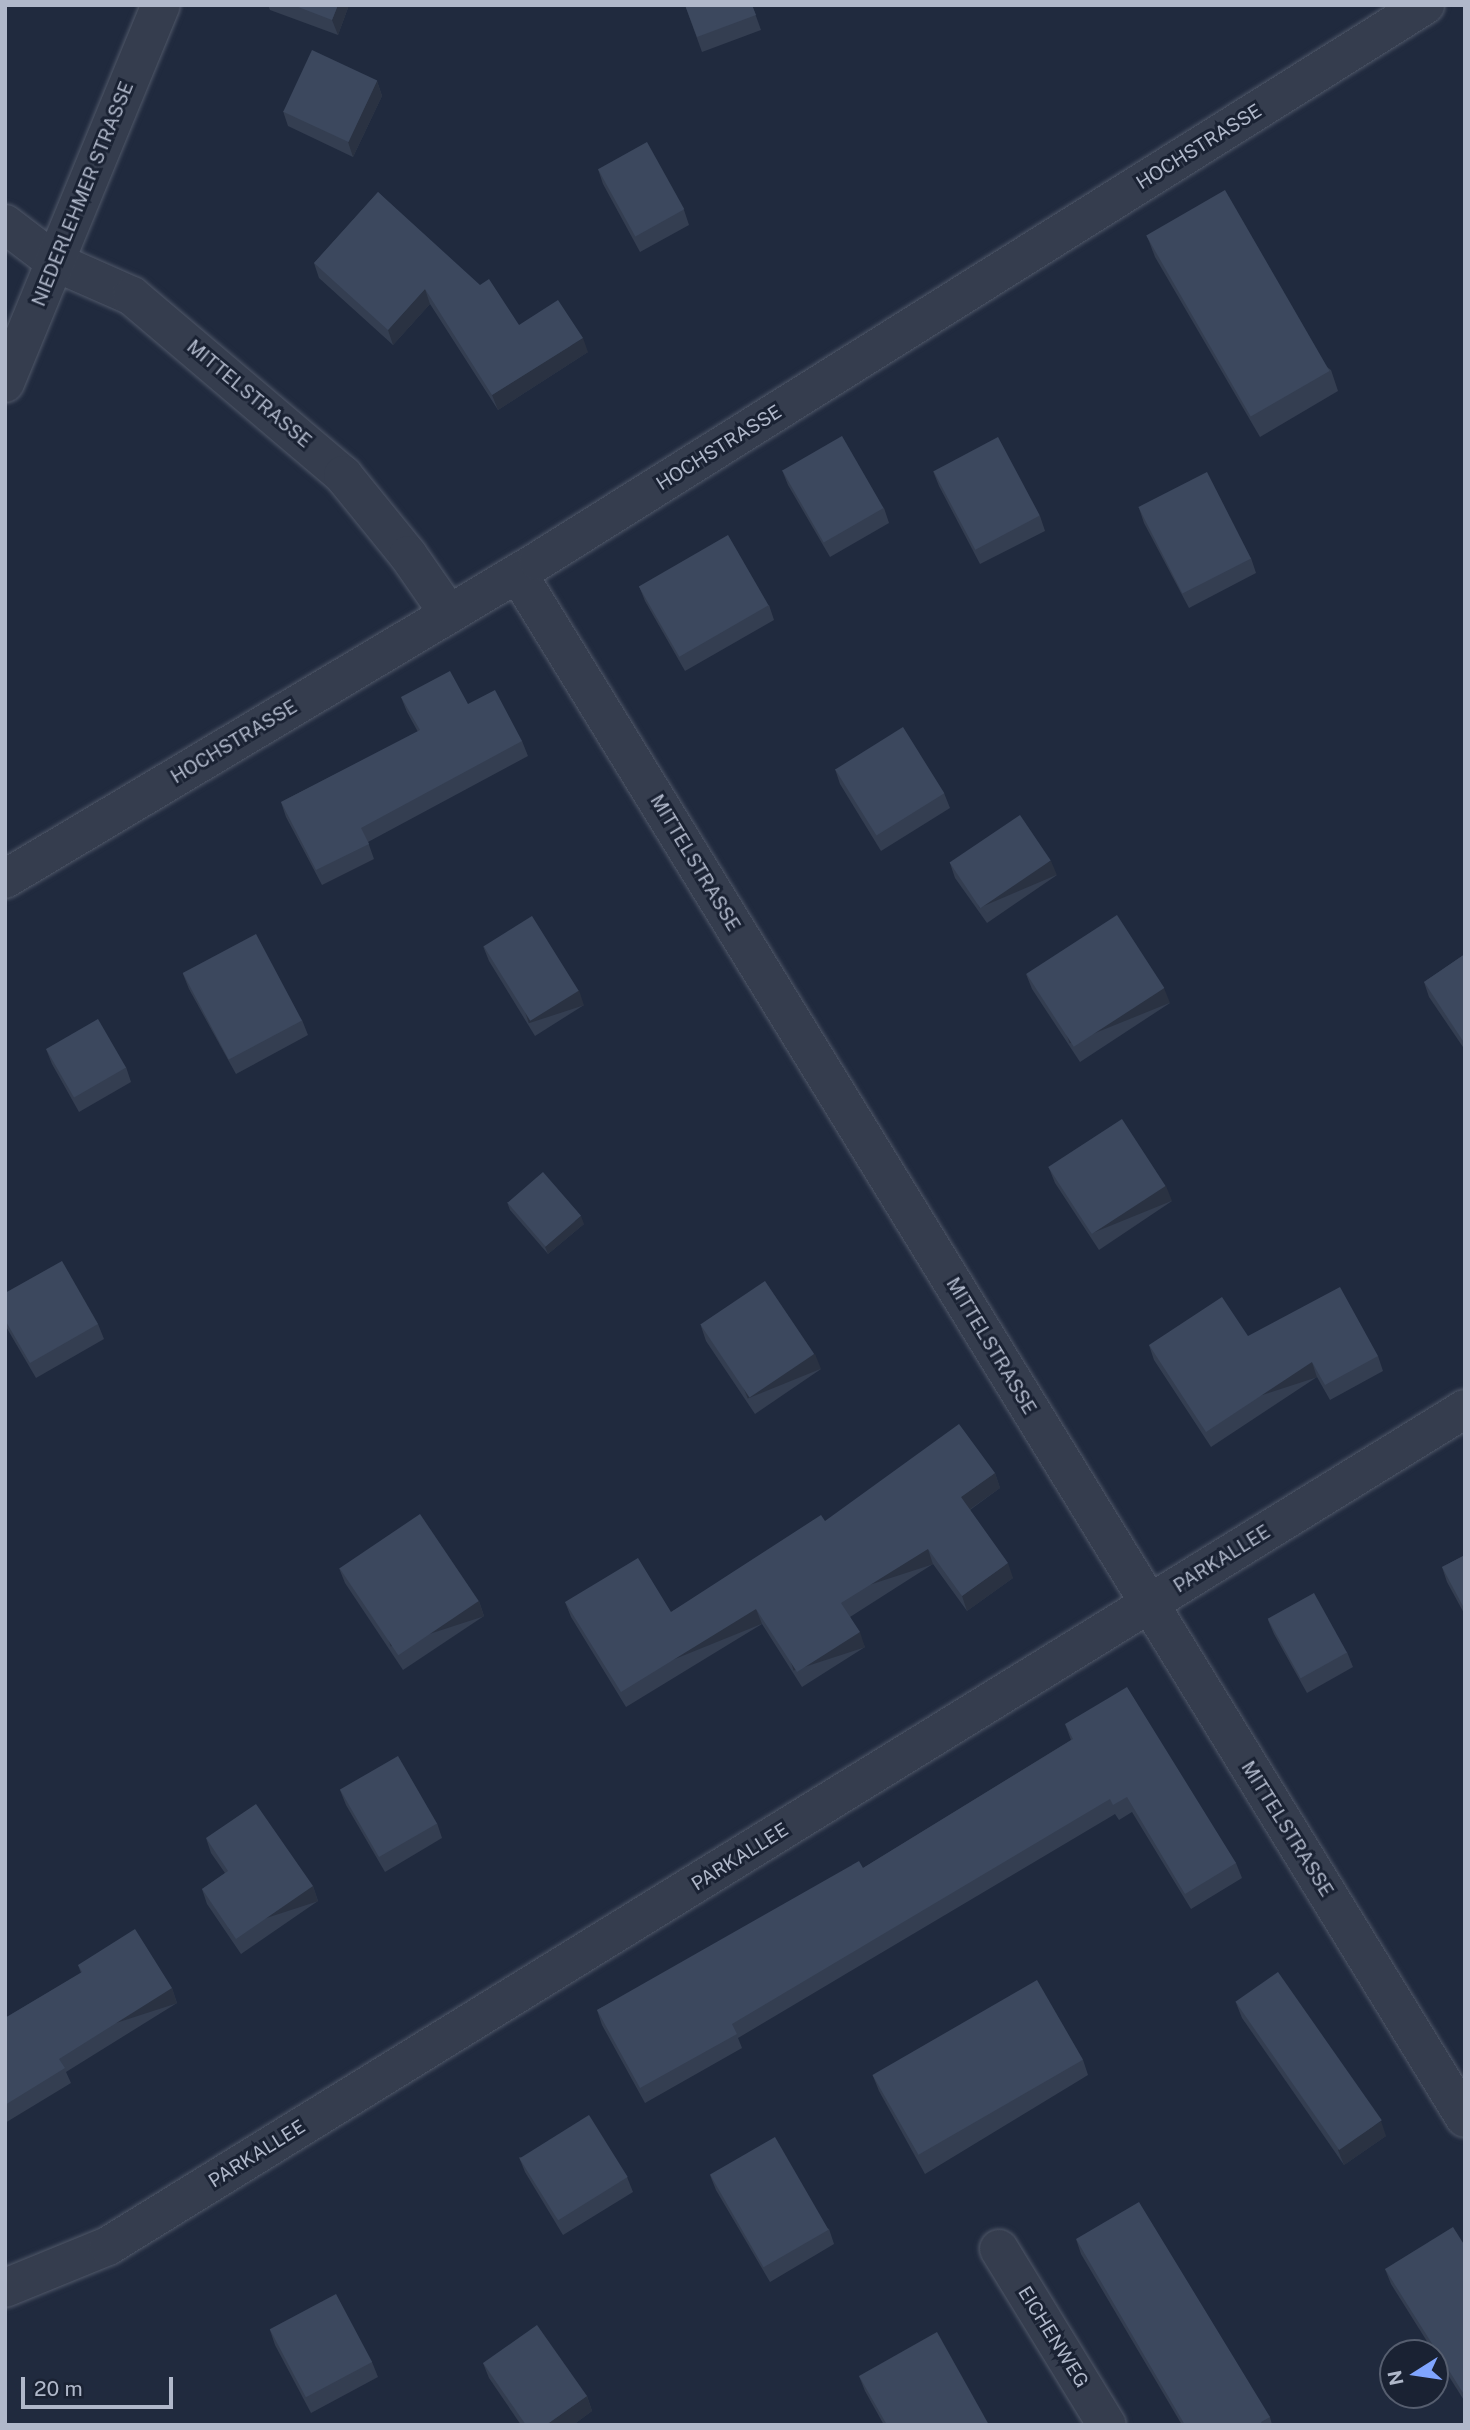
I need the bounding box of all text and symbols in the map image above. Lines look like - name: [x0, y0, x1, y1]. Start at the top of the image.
- street label: NIEDERLEHMER STRASSE: [27, 78, 139, 310]
- street label: HOCHSTRASSE: [1132, 99, 1266, 195]
- street label: MITTELSTRASSE: [182, 335, 316, 453]
- street label: HOCHSTRASSE: [652, 400, 786, 496]
- street label: HOCHSTRASSE: [167, 695, 301, 789]
- street label: MITTELSTRASSE: [645, 790, 745, 936]
- street label: MITTELSTRASSE: [941, 1273, 1041, 1419]
- street label: PARKALLEE: [1169, 1520, 1275, 1598]
- street label: MITTELSTRASSE: [1236, 1757, 1338, 1901]
- street label: PARKALLEE: [687, 1818, 793, 1896]
- street label: PARKALLEE: [204, 2115, 310, 2193]
- street label: EICHENWEG: [1013, 2282, 1093, 2392]
- north arrow: [1379, 2339, 1449, 2409]
- scale bar: [24, 2364, 177, 2408]
- text: N: [1383, 2368, 1408, 2388]
- text: 20 m: [34, 2376, 83, 2401]

